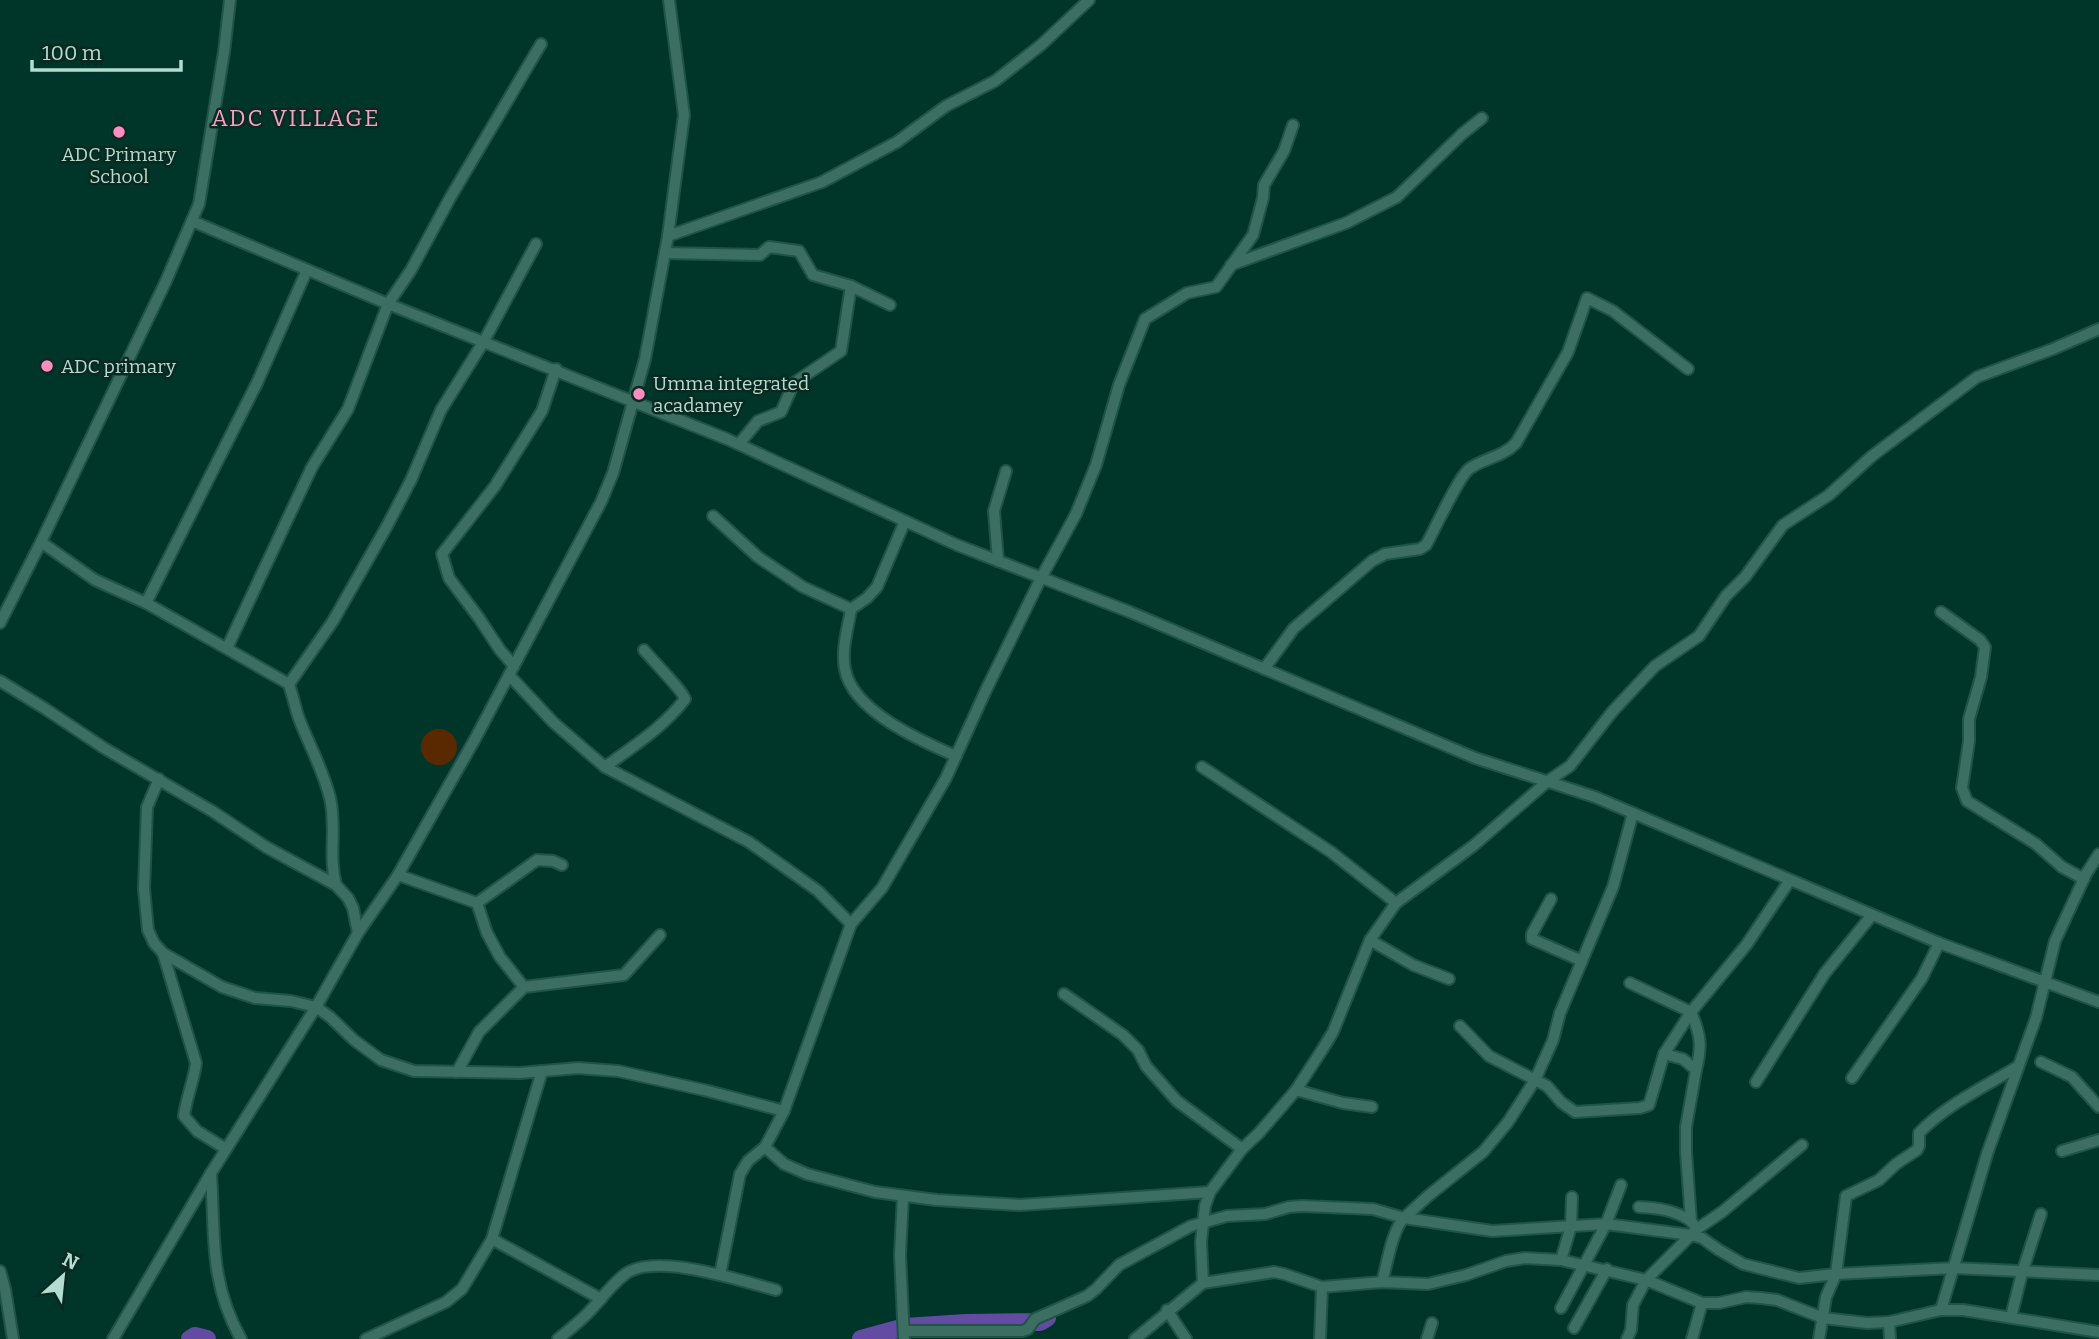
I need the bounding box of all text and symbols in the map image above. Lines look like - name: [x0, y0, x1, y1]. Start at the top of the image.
- scale bar: [32, 28, 180, 72]
- text: 100 m: [42, 40, 102, 66]
- district label: ADC VILLAGE: [211, 104, 381, 132]
- marker: ADC Primary School: [111, 124, 127, 140]
- place label: ADC Primary School: [62, 143, 177, 188]
- place label: ADC primary: [61, 355, 177, 378]
- marker: ADC primary: [39, 358, 55, 374]
- place label: Umma integrated acadamey: [653, 372, 809, 417]
- marker: Umma integrated acadamey: [631, 386, 647, 402]
- north arrow: [28, 1241, 98, 1311]
- text: N: [59, 1248, 83, 1275]

